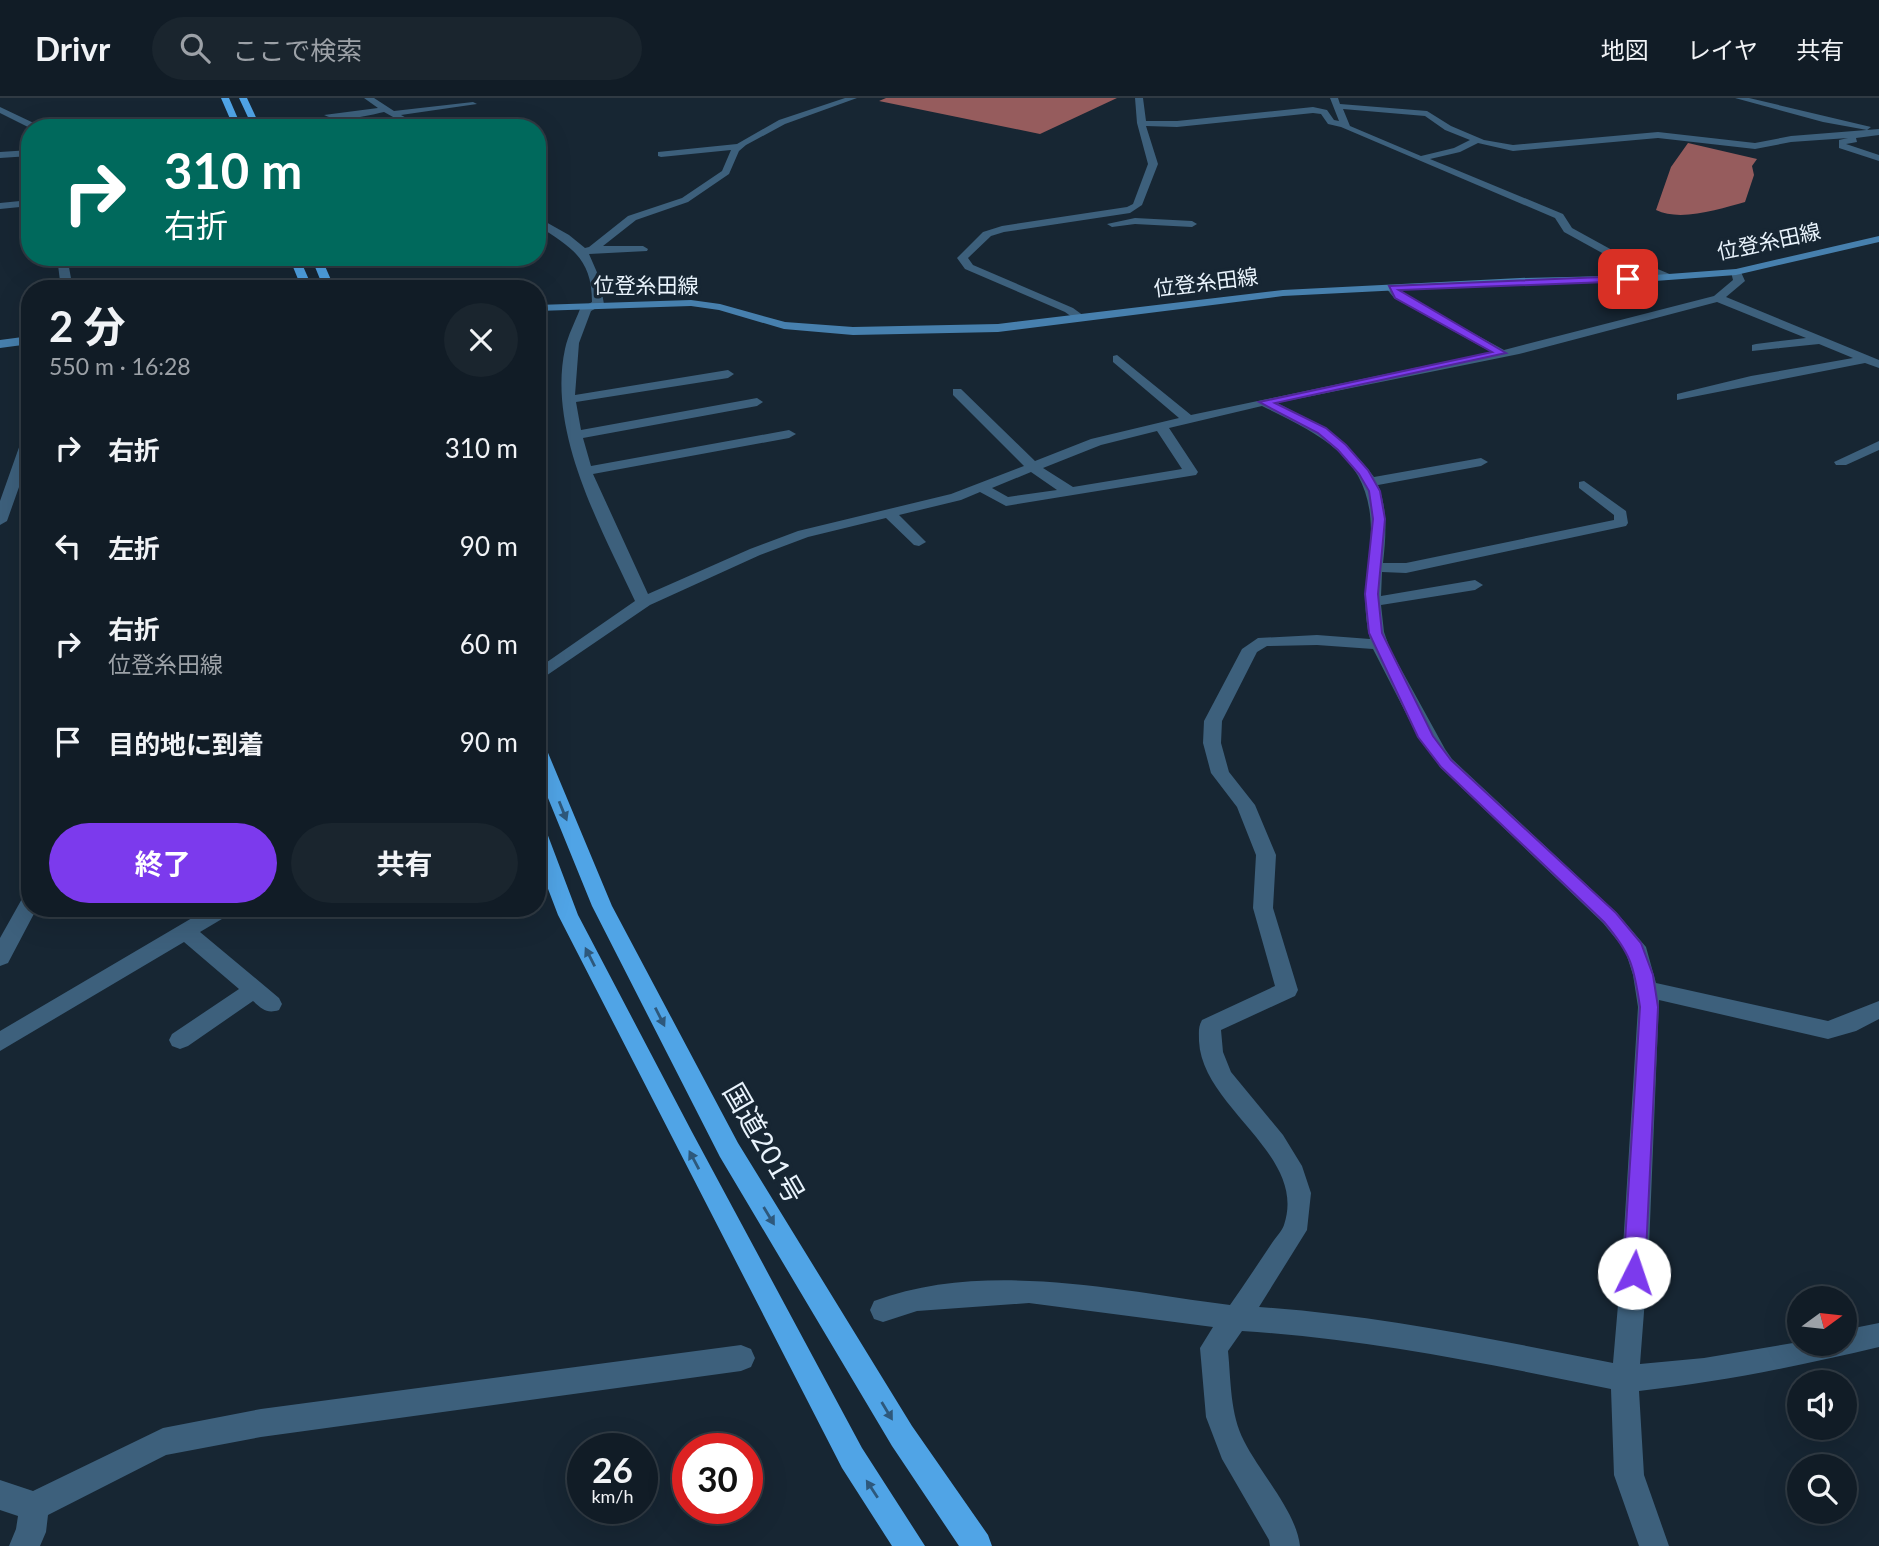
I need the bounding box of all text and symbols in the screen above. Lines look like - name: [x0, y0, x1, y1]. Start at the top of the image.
- search box: [152, 17, 642, 80]
- text: Drivr: [35, 28, 110, 68]
- icon: search: [176, 29, 214, 67]
- text: ここで検索: [232, 34, 362, 66]
- text: 地図: [1601, 35, 1649, 64]
- text: レイヤ: [1687, 35, 1758, 64]
- text: 共有: [1796, 35, 1844, 64]
- text: 310 m: [164, 141, 302, 199]
- icon: right: [49, 147, 140, 238]
- text: 右折: [164, 205, 228, 244]
- street label: 位登糸田線: [1715, 217, 1823, 264]
- pin: [1598, 249, 1658, 309]
- icon: arrive: [1609, 260, 1647, 298]
- street label: 位登糸田線: [1152, 263, 1259, 300]
- street label: 位登糸田線: [594, 272, 699, 297]
- text: 2 分: [49, 301, 126, 351]
- button: close: [444, 303, 518, 377]
- text: 550 m · 16:28: [49, 352, 191, 380]
- icon: right: [49, 429, 87, 467]
- text: 310 m: [445, 432, 518, 464]
- text: 右折: [108, 434, 160, 466]
- icon: left: [49, 527, 87, 565]
- text: 90 m: [460, 530, 518, 562]
- text: 左折: [108, 532, 160, 564]
- text: 右折: [108, 613, 160, 645]
- icon: right: [49, 625, 87, 663]
- text: 60 m: [460, 628, 518, 660]
- text: 位登糸田線: [108, 650, 223, 678]
- icon: arrive: [49, 723, 87, 761]
- text: 90 m: [460, 726, 518, 758]
- text: 目的地に到着: [108, 728, 264, 760]
- one-way arrow: [558, 801, 569, 822]
- button: 終了: [49, 823, 277, 903]
- button: 共有: [291, 823, 518, 903]
- one-way arrow: [584, 947, 596, 967]
- one-way arrow: [654, 1007, 665, 1027]
- street label: 国道201号: [717, 1077, 813, 1208]
- one-way arrow: [688, 1150, 700, 1170]
- one-way arrow: [763, 1207, 775, 1226]
- position arrow: [1597, 1236, 1671, 1310]
- north arrow: [1787, 1286, 1857, 1356]
- map controls: [1787, 1286, 1857, 1524]
- button: sound: [1787, 1370, 1857, 1440]
- one-way arrow: [880, 1402, 893, 1421]
- speed limit sign: 30: [672, 1433, 763, 1524]
- text: 26: [592, 1448, 633, 1490]
- button: search: [1787, 1454, 1857, 1524]
- one-way arrow: [865, 1480, 879, 1498]
- text: km/h: [591, 1485, 634, 1507]

